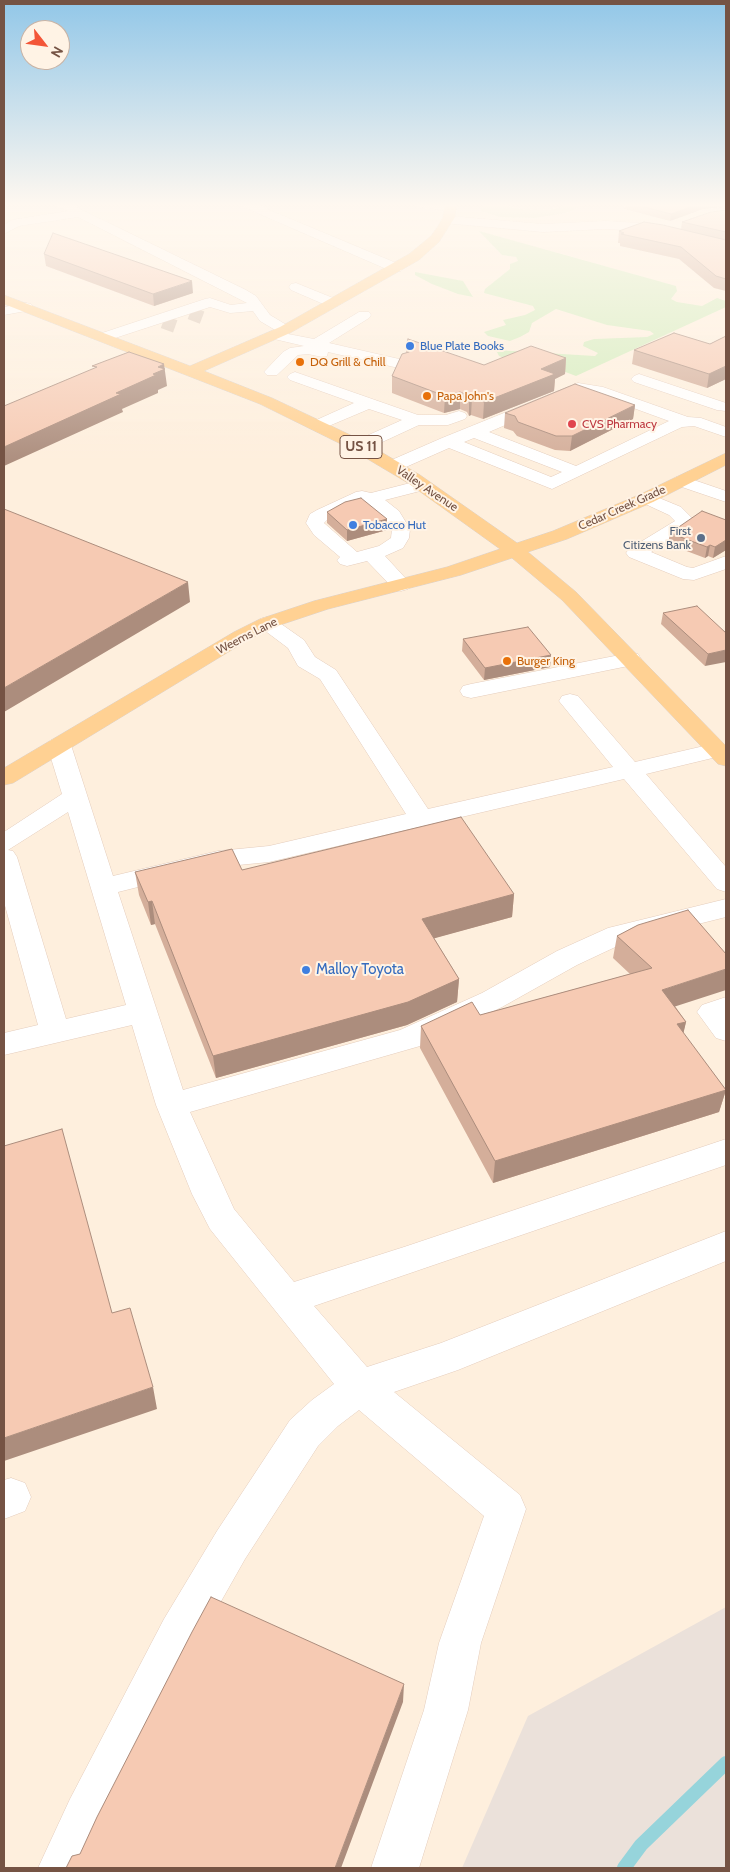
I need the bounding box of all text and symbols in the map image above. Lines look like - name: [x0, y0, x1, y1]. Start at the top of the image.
- north arrow: [20, 20, 70, 70]
- text: N: [47, 43, 67, 61]
- place label: Blue Plate Books: [420, 339, 504, 353]
- marker: Blue Plate Books: [404, 340, 416, 352]
- place label: DQ Grill & Chill: [310, 355, 385, 369]
- marker: DQ Grill & Chill: [294, 356, 306, 368]
- place label: Papa John's: [437, 389, 494, 403]
- marker: Papa John's: [421, 390, 433, 402]
- place label: CVS Pharmacy: [582, 417, 657, 431]
- marker: CVS Pharmacy: [566, 418, 578, 430]
- road number: US 11: [340, 436, 382, 458]
- street label: Valley Avenue: [394, 463, 460, 515]
- street label: Cedar Creek Grade: [576, 482, 668, 534]
- place label: Tobacco Hut: [363, 518, 426, 532]
- marker: Tobacco Hut: [347, 519, 359, 531]
- place label: First Citizens Bank: [623, 524, 691, 552]
- marker: First Citizens Bank: [695, 532, 707, 544]
- street label: Weems Lane: [214, 615, 280, 657]
- place label: Burger King: [517, 654, 575, 668]
- marker: Burger King: [501, 655, 513, 667]
- place label: Malloy Toyota: [316, 961, 404, 979]
- marker: Malloy Toyota: [300, 964, 312, 976]

